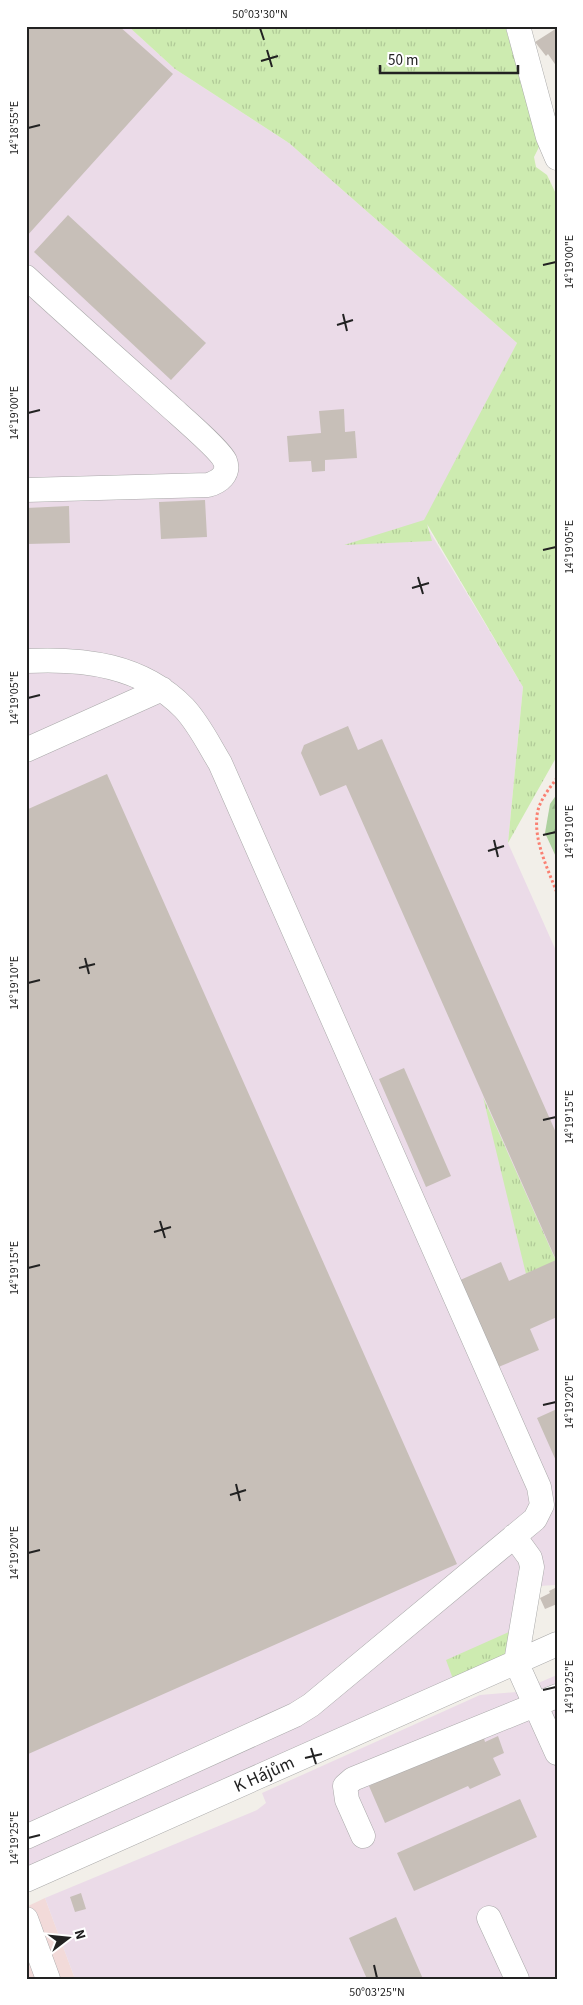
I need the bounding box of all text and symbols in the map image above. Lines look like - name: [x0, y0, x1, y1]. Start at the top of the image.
- text: 50°03'30"N: [232, 6, 288, 23]
- scale bar: [380, 42, 518, 74]
- text: 50 m: [388, 50, 418, 71]
- text: 14°18'55"E: [6, 101, 23, 155]
- text: 14°19'00"E: [561, 235, 578, 289]
- text: 14°19'00"E: [6, 386, 23, 440]
- text: 14°19'05"E: [561, 520, 578, 574]
- text: 14°19'05"E: [6, 671, 23, 725]
- text: 14°19'10"E: [561, 805, 578, 859]
- text: 14°19'10"E: [6, 956, 23, 1010]
- text: 14°19'15"E: [561, 1090, 578, 1144]
- text: 14°19'15"E: [6, 1241, 23, 1295]
- text: 14°19'20"E: [561, 1375, 578, 1429]
- text: 14°19'20"E: [6, 1526, 23, 1580]
- text: 14°19'25"E: [561, 1660, 578, 1714]
- street label: K Hájům: [230, 1750, 299, 1799]
- text: 14°19'25"E: [6, 1811, 23, 1865]
- north arrow: [42, 1912, 92, 1962]
- text: N: [69, 1927, 90, 1942]
- text: 50°03'25"N: [349, 1984, 405, 2001]

